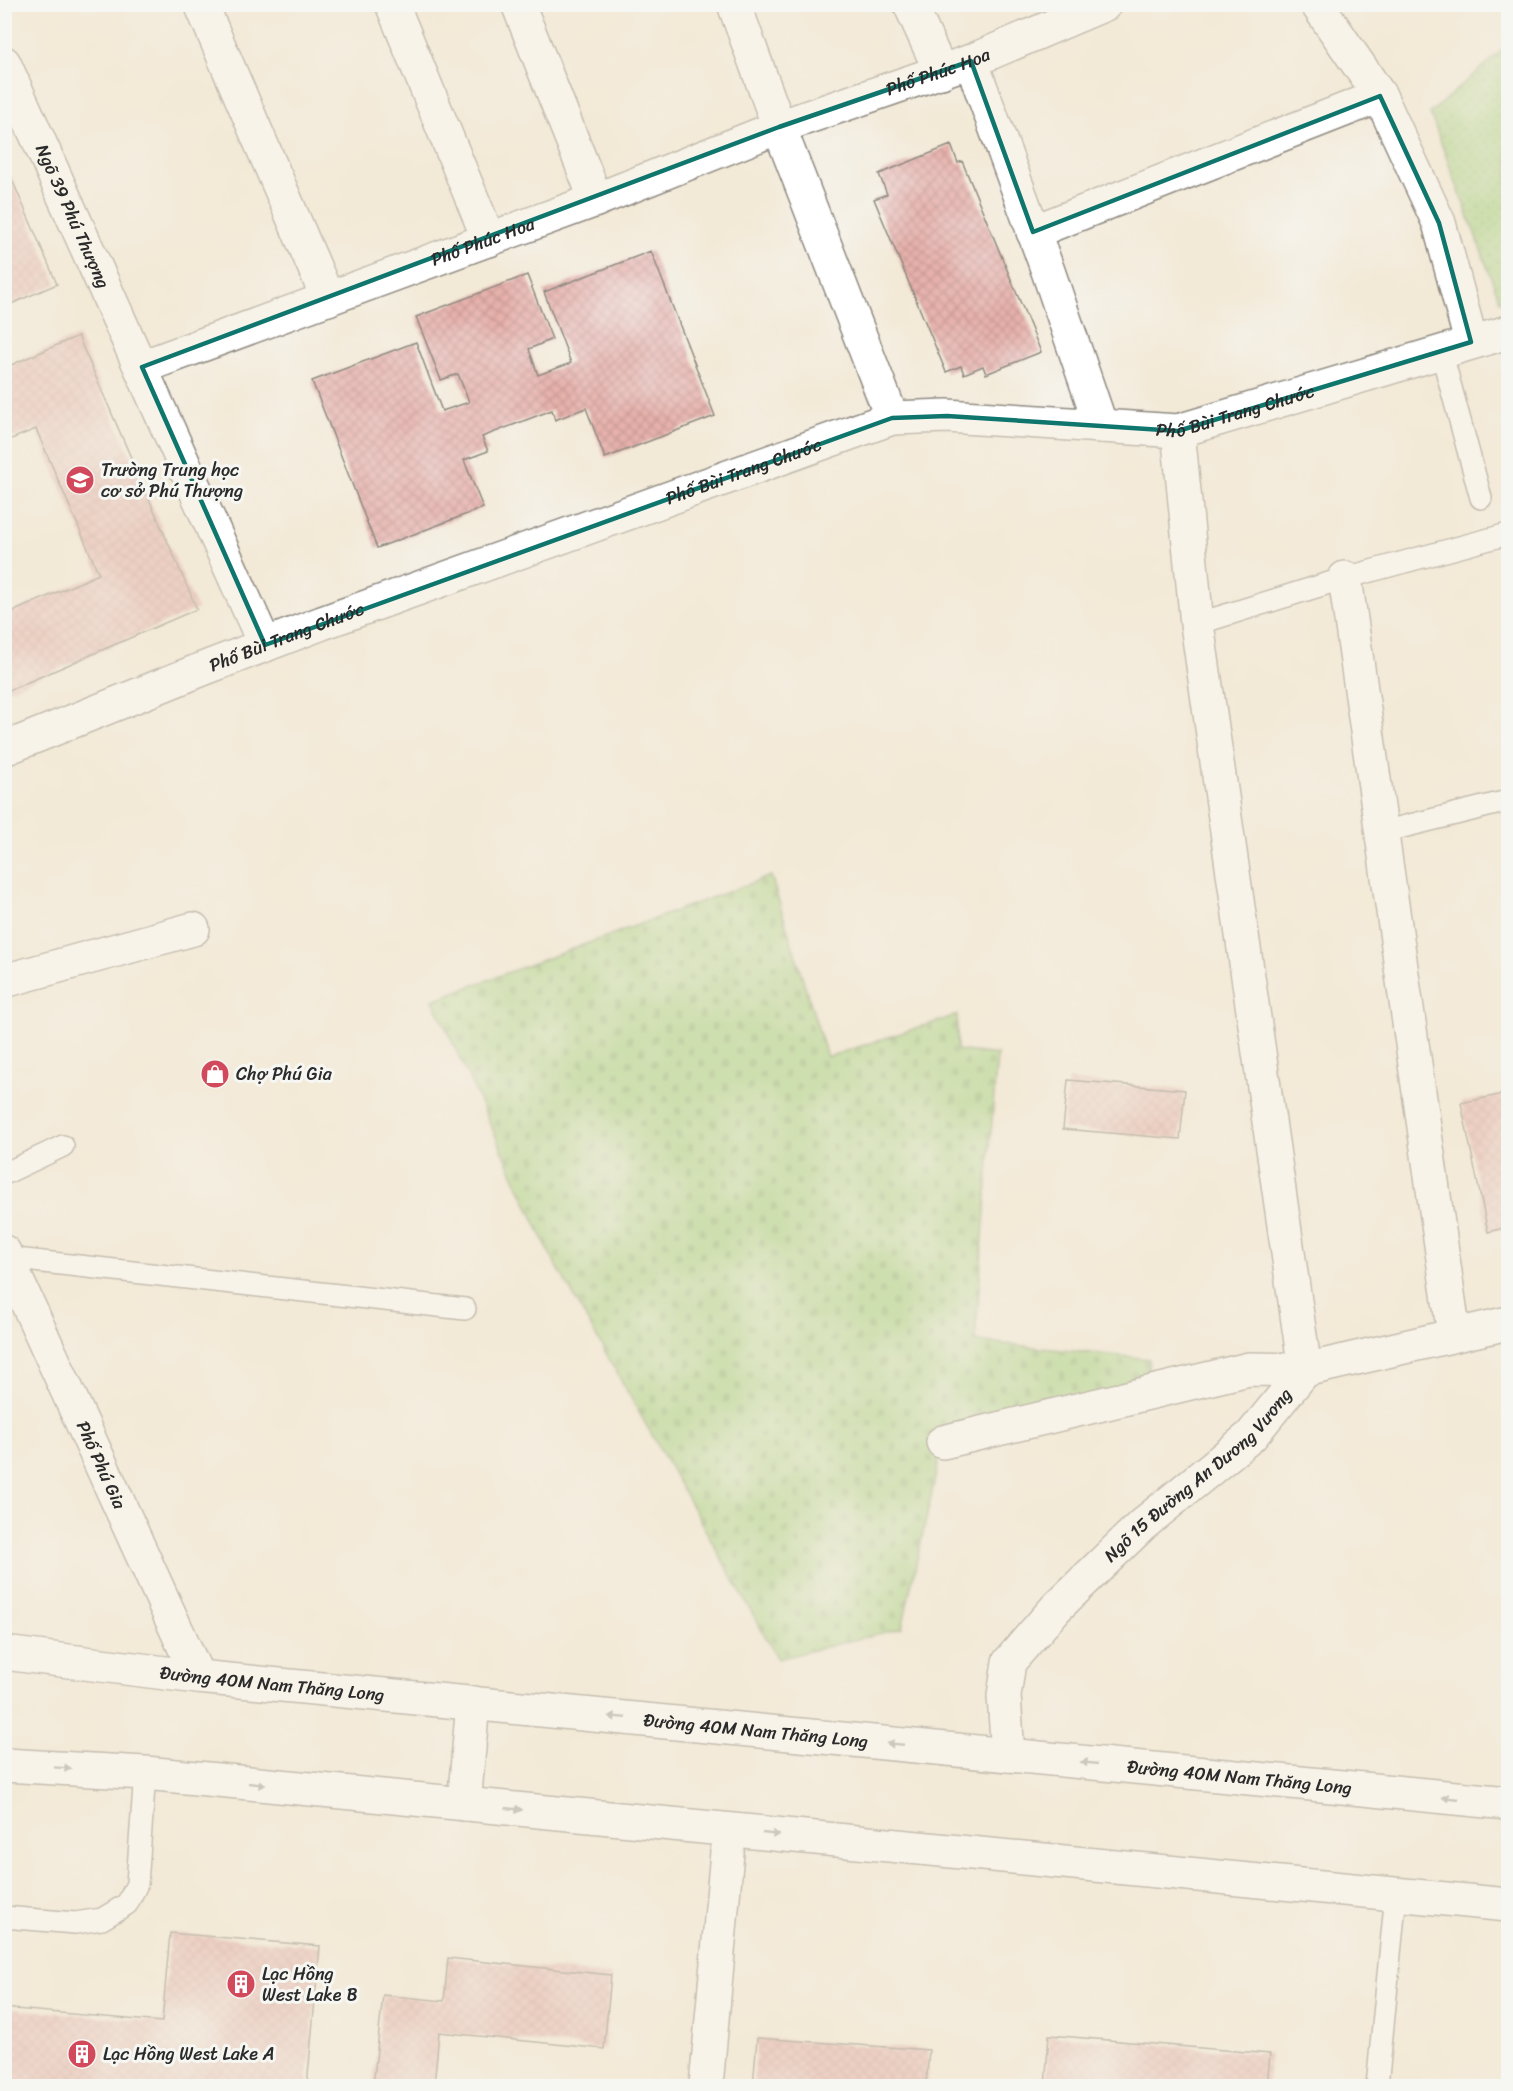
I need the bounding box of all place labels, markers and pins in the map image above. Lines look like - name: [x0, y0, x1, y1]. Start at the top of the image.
- place label: Trường Trung học cơ sở Phú Thượng: [101, 454, 243, 507]
- school or university icon: Trường Trung học cơ sở Phú Thượng: [64, 464, 96, 496]
- shop icon: Chợ Phú Gia: [199, 1058, 231, 1090]
- place label: Chợ Phú Gia: [236, 1058, 333, 1090]
- place label: Lạc Hồng West Lake B: [262, 1958, 358, 2011]
- building icon: Lạc Hồng West Lake B: [225, 1968, 257, 2000]
- building icon: Lạc Hồng West Lake A: [66, 2038, 98, 2070]
- place label: Lạc Hồng West Lake A: [103, 2038, 275, 2070]

